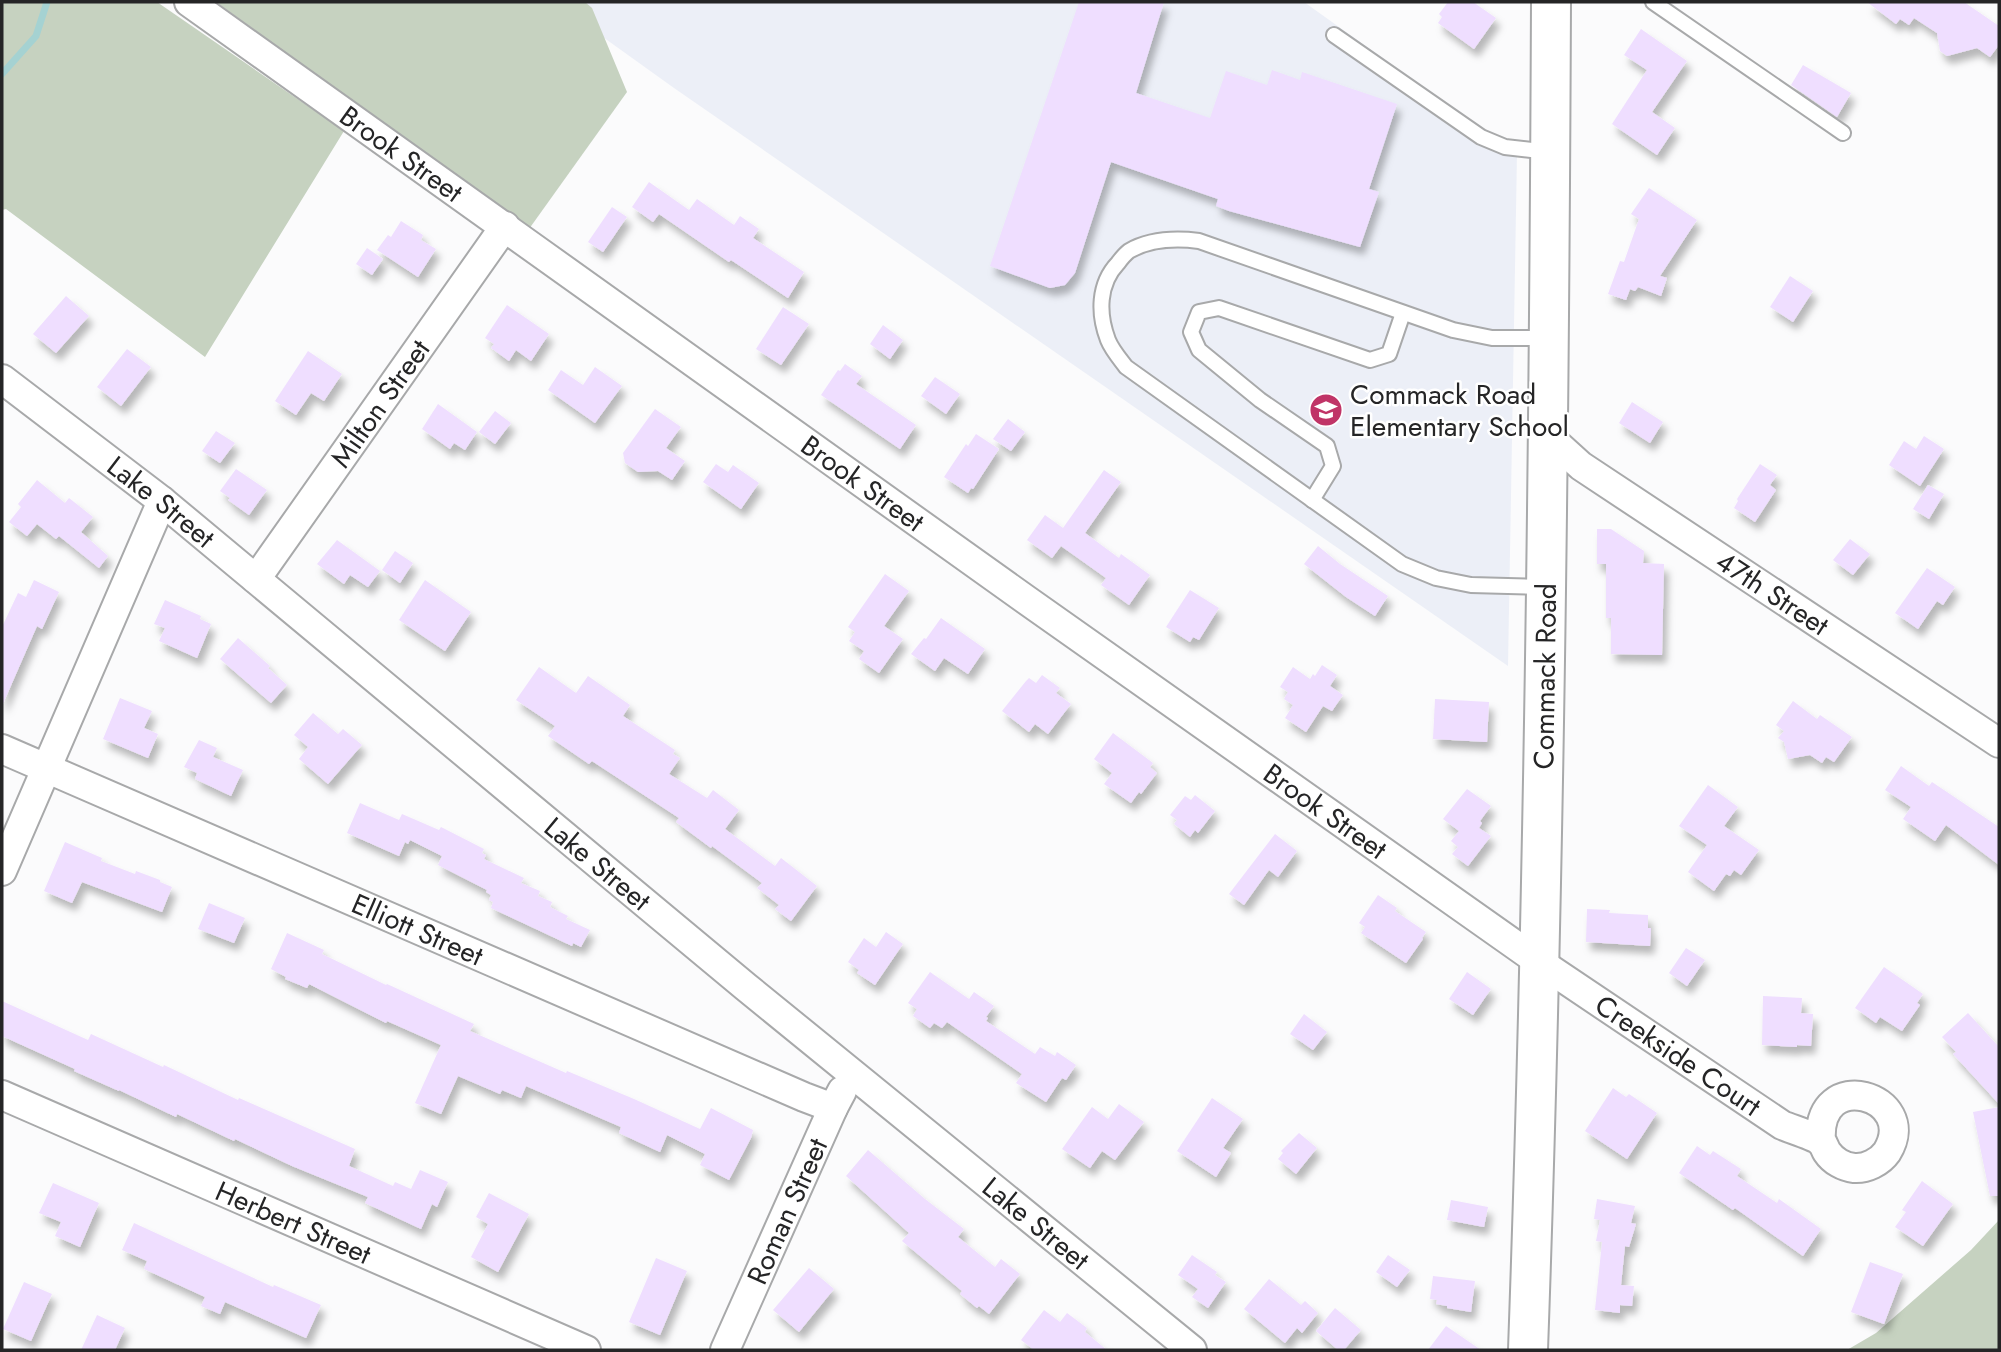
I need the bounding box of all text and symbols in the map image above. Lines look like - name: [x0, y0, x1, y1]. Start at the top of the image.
- street label: Brook Street: [331, 95, 472, 212]
- street label: Milton Street: [320, 331, 440, 476]
- place label: Commack Road Elementary School: [1350, 374, 1569, 447]
- school or university icon: Commack Road Elementary School: [1307, 391, 1345, 429]
- street label: Brook Street: [793, 425, 933, 542]
- street label: Lake Street: [99, 446, 224, 558]
- street label: 47th Street: [1708, 541, 1837, 645]
- street label: Commack Road: [1523, 583, 1567, 770]
- street label: Brook Street: [1255, 753, 1396, 869]
- street label: Lake Street: [535, 807, 660, 920]
- street label: Elliott Street: [345, 883, 490, 976]
- street label: Creekside Court: [1587, 985, 1770, 1126]
- street label: Roman Street: [736, 1131, 838, 1291]
- street label: Lake Street: [974, 1167, 1099, 1279]
- street label: Herbert Street: [209, 1170, 378, 1274]

